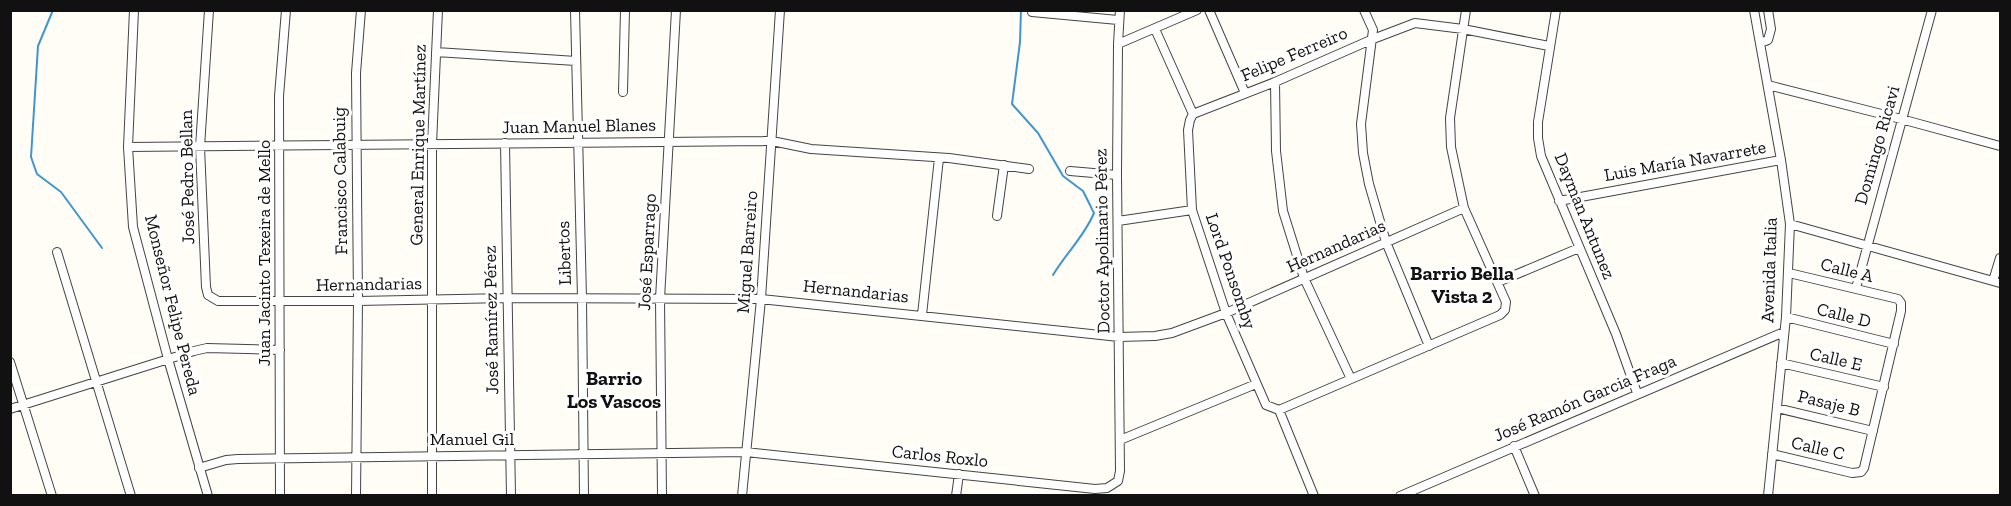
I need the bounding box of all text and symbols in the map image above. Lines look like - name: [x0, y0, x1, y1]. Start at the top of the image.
- street label: Felipe Ferreiro: [1237, 22, 1351, 86]
- street label: General Enrique Martínez: [405, 44, 431, 246]
- street label: Domingo Ricavi: [1849, 83, 1905, 207]
- street label: Francisco Calabuig: [328, 107, 352, 255]
- street label: José Pedro Bellan: [175, 109, 199, 244]
- street label: Juan Manuel Blanes: [502, 114, 656, 138]
- street label: Luis María Navarrete: [1602, 136, 1768, 186]
- street label: Juan Jacinto Texeira de Mello: [253, 140, 275, 366]
- street label: Doctor Apolinario Pérez: [1089, 148, 1115, 334]
- street label: Dayman Antunez: [1550, 150, 1620, 282]
- street label: Miguel Barreiro: [732, 190, 762, 314]
- street label: José Esparrago: [633, 193, 661, 311]
- street label: Lord Ponsomby: [1201, 210, 1261, 333]
- street label: Monseñor Felipe Pereda: [140, 212, 206, 398]
- street label: Hernandarias: [1283, 214, 1389, 278]
- street label: Avenida Italia: [1756, 217, 1782, 323]
- street label: Libertos: [552, 220, 576, 286]
- street label: José Ramírez Pérez: [479, 245, 503, 395]
- street label: Calle A: [1818, 253, 1876, 287]
- district label: Barrio Bella Vista 2: [1410, 261, 1514, 308]
- street label: Hernandarias: [316, 272, 422, 296]
- street label: Hernandarias: [802, 275, 910, 308]
- street label: Calle D: [1815, 298, 1873, 332]
- street label: Calle E: [1808, 342, 1864, 376]
- street label: José Ramón Garcia Fraga: [1490, 349, 1680, 446]
- district label: Barrio Los Vascos: [567, 366, 661, 413]
- street label: Pasaje B: [1796, 385, 1863, 421]
- street label: Manuel Gil: [430, 428, 514, 450]
- street label: Calle C: [1789, 431, 1847, 465]
- street label: Carlos Roxlo: [891, 440, 989, 472]

